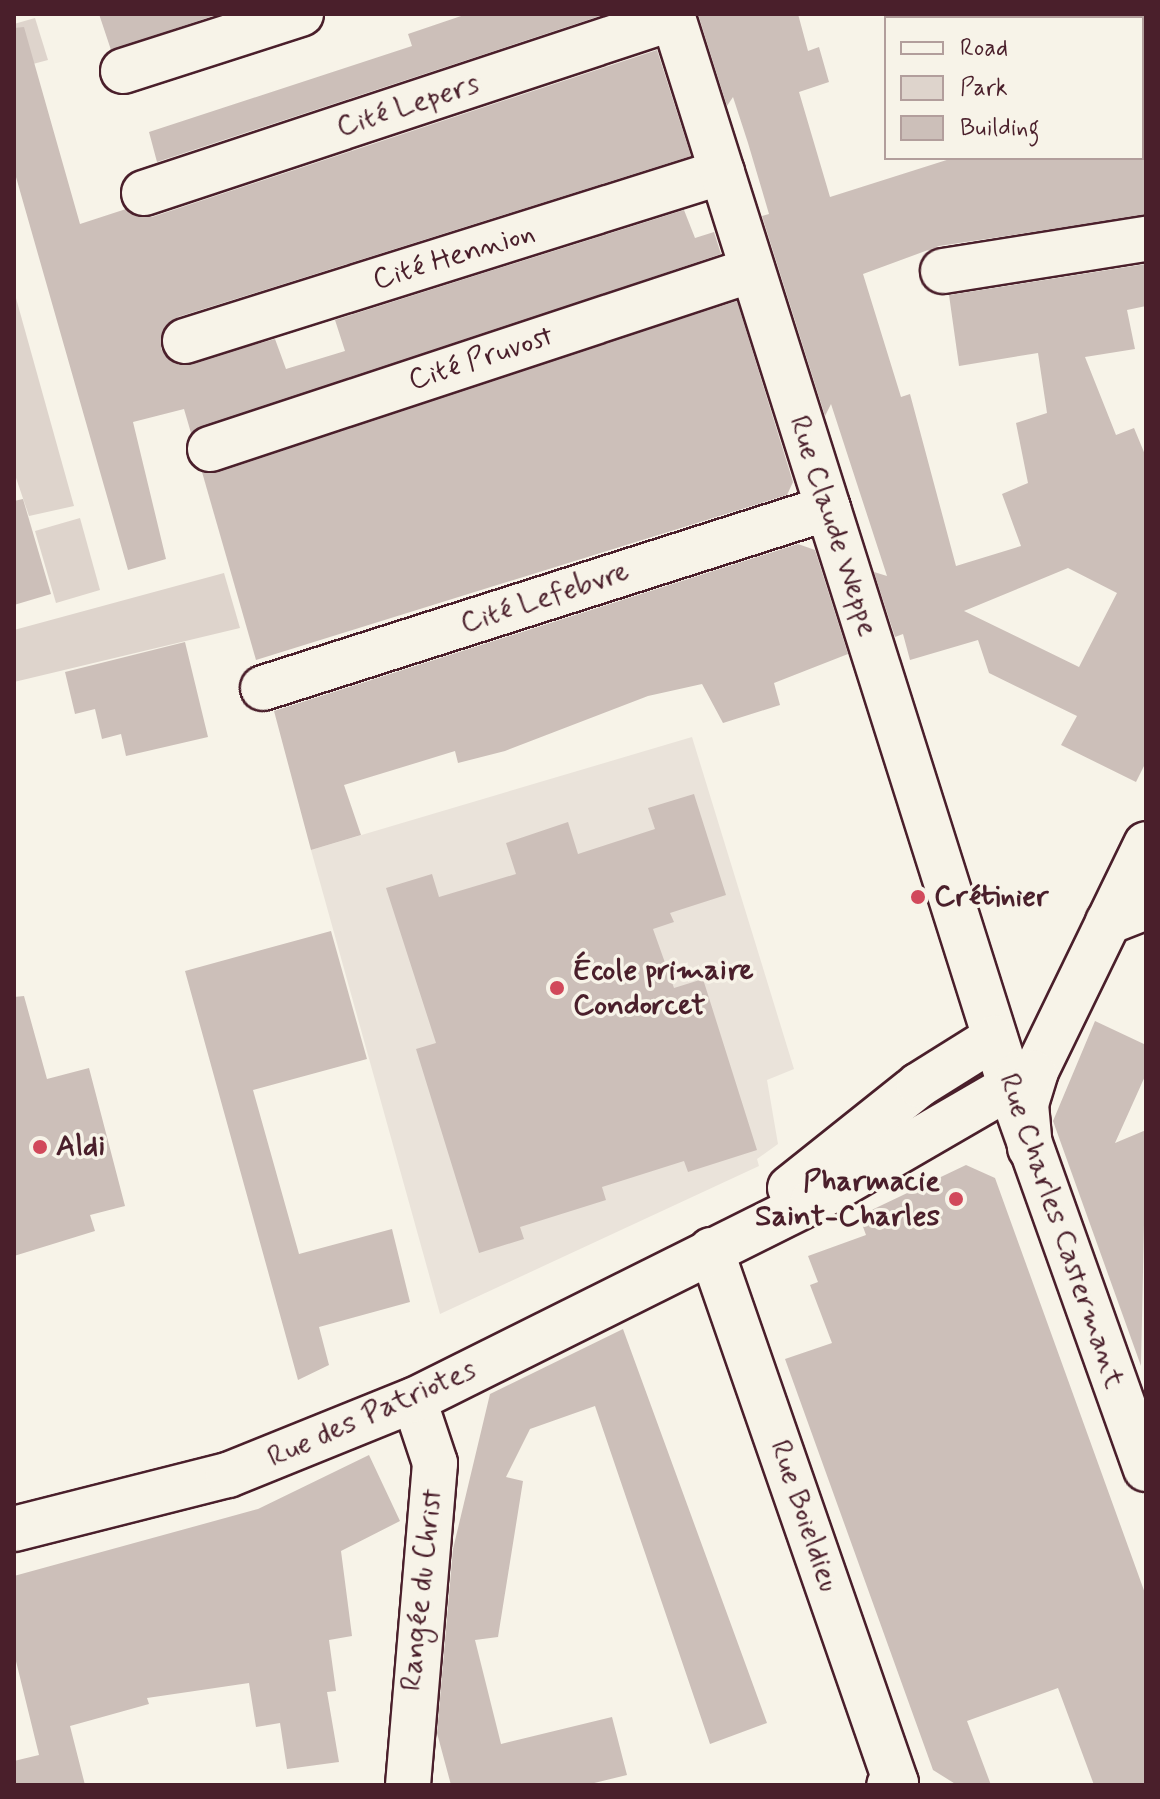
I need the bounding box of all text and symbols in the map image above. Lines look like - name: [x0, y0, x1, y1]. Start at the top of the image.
- legend: [884, 16, 1144, 160]
- text: Road: [960, 33, 1008, 64]
- street label: Cité Lepers: [332, 66, 484, 146]
- text: Park: [960, 73, 1008, 104]
- text: Building: [960, 113, 1040, 144]
- street label: Cité Hennion: [369, 215, 539, 299]
- street label: Cité Pruvost: [404, 319, 558, 399]
- street label: Rue Claude Weppe: [781, 414, 885, 638]
- street label: Cité Lefebvre: [456, 554, 634, 642]
- place label: Crétinier: [934, 879, 1048, 915]
- marker: Crétinier: [909, 888, 927, 906]
- place label: École primaire Condorcet: [573, 953, 758, 1024]
- marker: École primaire Condorcet: [548, 979, 566, 997]
- street label: Rue Charles Castermant: [990, 1069, 1132, 1393]
- place label: Aldi: [56, 1129, 105, 1165]
- marker: Aldi: [31, 1138, 49, 1156]
- place label: Pharmacie Saint-Charles: [755, 1164, 940, 1234]
- marker: Pharmacie Saint-Charles: [947, 1190, 965, 1208]
- street label: Rue des Patriotes: [264, 1353, 480, 1475]
- street label: Rue Boieldieu: [760, 1432, 848, 1600]
- street label: Rangée du Christ: [393, 1481, 451, 1699]

